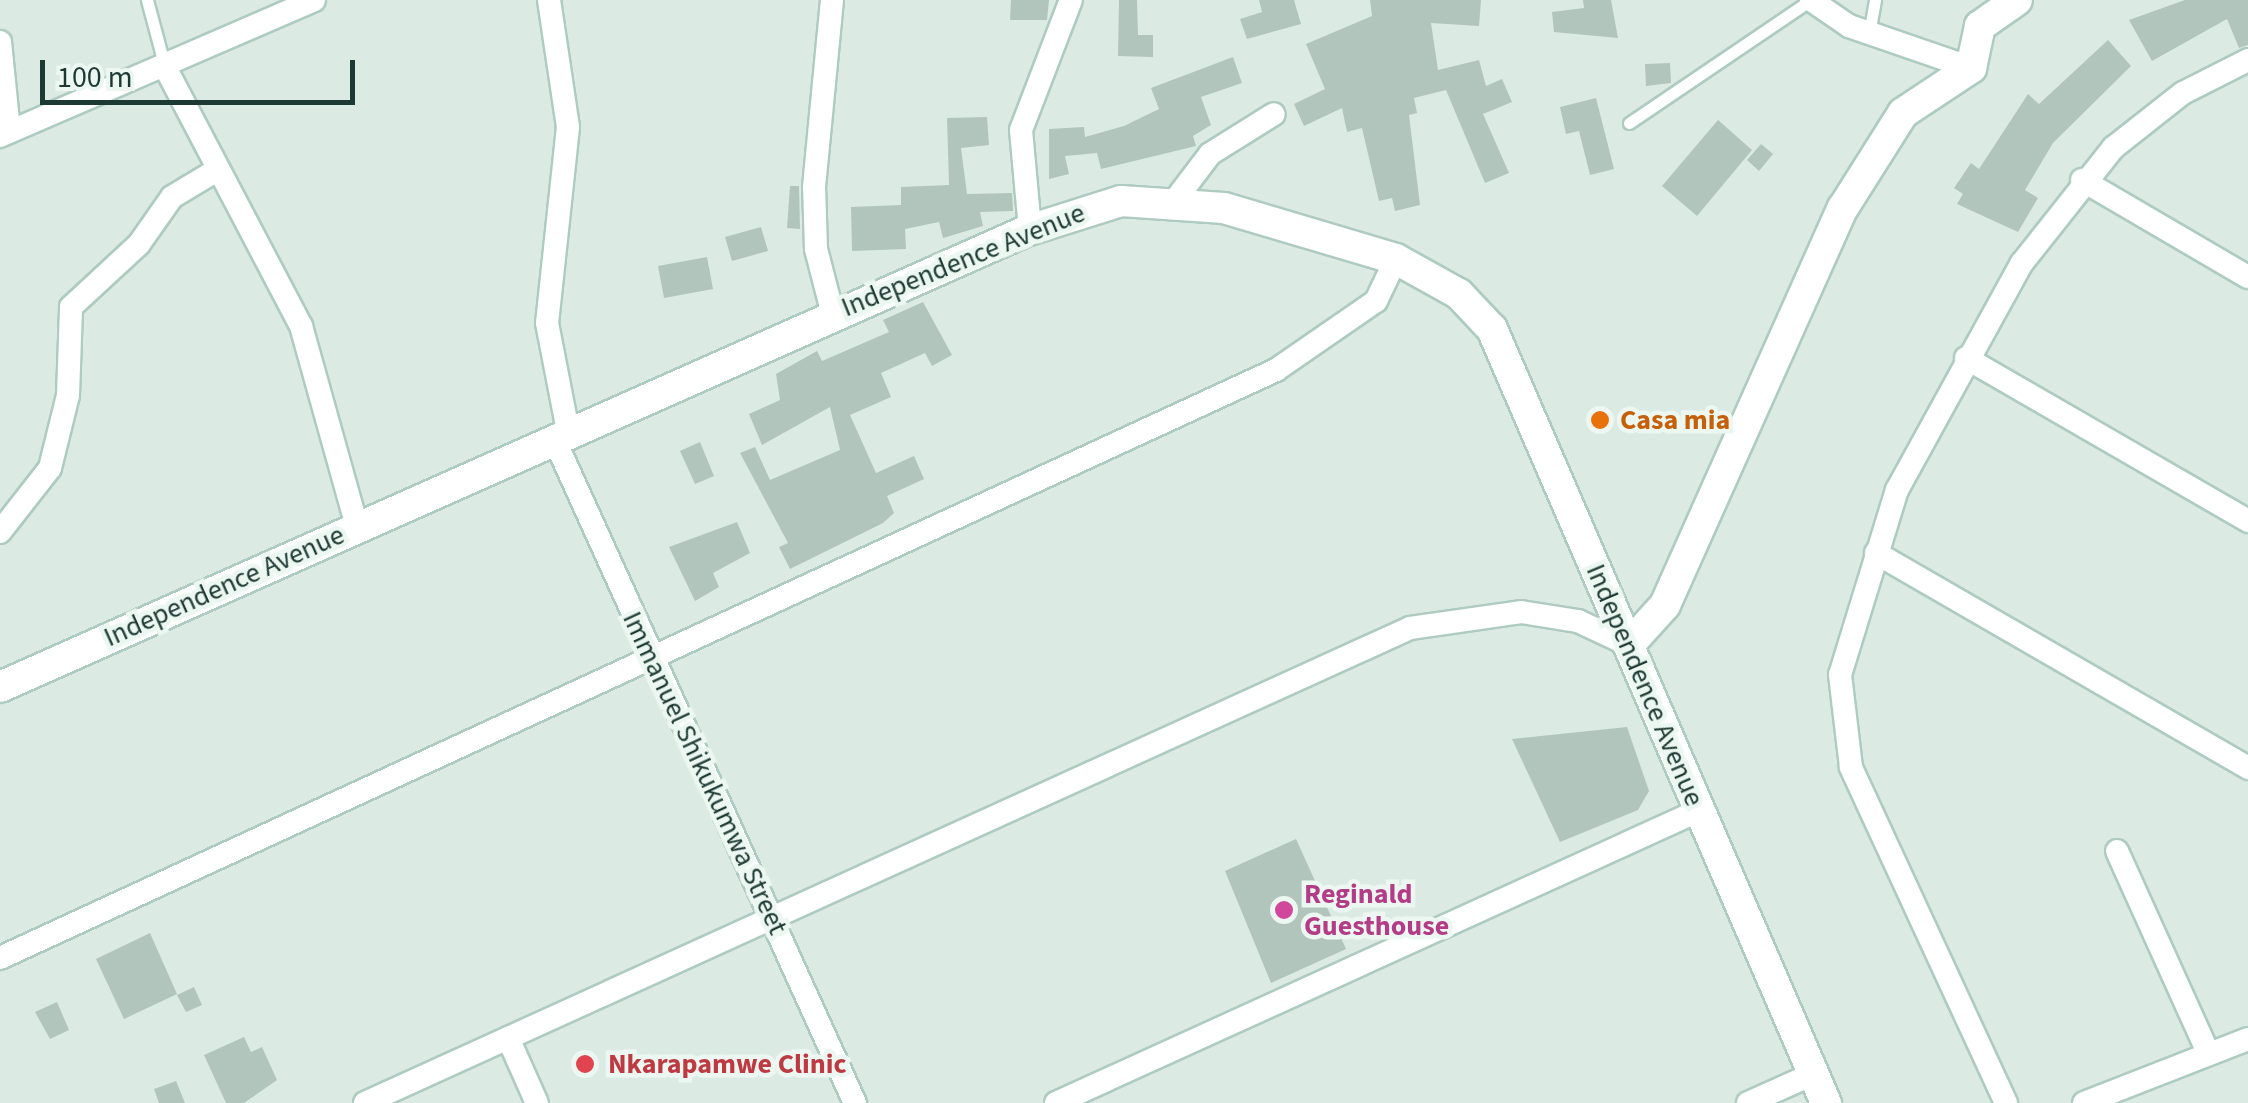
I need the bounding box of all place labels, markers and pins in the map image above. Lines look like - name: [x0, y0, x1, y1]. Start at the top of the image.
- place label: Casa mia: [1620, 403, 1730, 437]
- marker: Casa mia: [1589, 409, 1611, 431]
- place label: Reginald Guesthouse: [1304, 877, 1449, 943]
- marker: Reginald Guesthouse: [1273, 899, 1295, 921]
- place label: Nkarapamwe Clinic: [608, 1047, 847, 1081]
- marker: Nkarapamwe Clinic: [572, 1051, 598, 1077]

